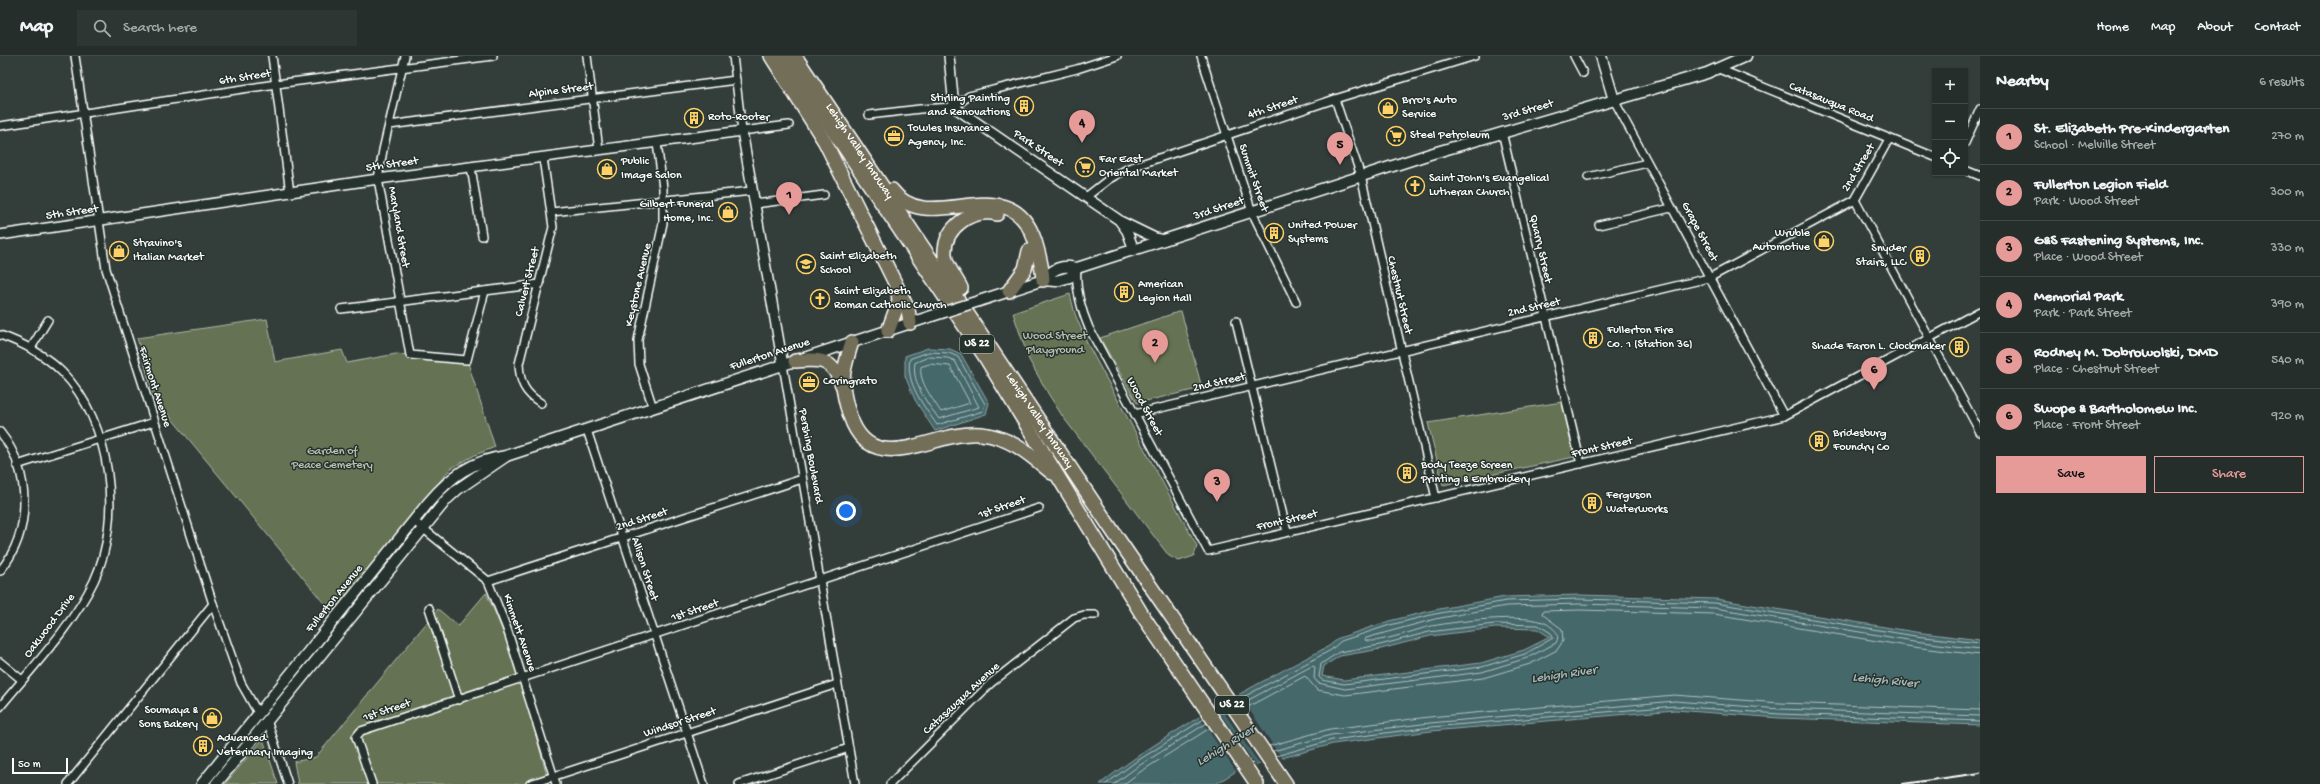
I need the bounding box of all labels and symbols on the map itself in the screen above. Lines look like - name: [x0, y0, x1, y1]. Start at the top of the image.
- street label: 6th Street: [218, 67, 273, 89]
- street label: Alpine Street: [528, 80, 595, 102]
- street label: Catasauqua Road: [1787, 80, 1876, 127]
- place label: Stirling Painting and Renovations: [928, 92, 1011, 120]
- street label: 4th Street: [1246, 93, 1301, 123]
- place label: Brro's Auto Service: [1401, 94, 1457, 122]
- building icon: Stirling Painting and Renovations: [1013, 95, 1035, 117]
- shop icon: Brro's Auto Service: [1377, 97, 1399, 119]
- street label: 3rd Street: [1500, 97, 1556, 125]
- street label: Lehigh Valley Thruway: [822, 101, 896, 202]
- building icon: Roto-Rooter: [683, 107, 705, 129]
- pin: 4: [1069, 110, 1095, 143]
- place label: Roto-Rooter: [708, 111, 771, 125]
- place label: Towles Insurance Agency, Inc.: [907, 122, 991, 150]
- office icon: Towles Insurance Agency, Inc.: [883, 125, 905, 147]
- supermarket icon: Steel Petroleum: [1385, 125, 1407, 147]
- street label: Park Street: [1009, 126, 1067, 172]
- place label: Steel Petroleum: [1410, 129, 1490, 143]
- pin: 5: [1327, 132, 1353, 165]
- street label: 2nd Street: [1839, 141, 1879, 195]
- street label: Summit Street: [1235, 142, 1271, 215]
- place label: Far East Oriental Market: [1098, 153, 1179, 181]
- street label: 5th Street: [365, 154, 420, 176]
- place label: Public Image Salon: [620, 155, 682, 183]
- supermarket icon: Far East Oriental Market: [1074, 156, 1096, 178]
- shop icon: Public Image Salon: [596, 158, 618, 180]
- place label: Saint John's Evangelical Lutheran Church: [1429, 172, 1549, 200]
- church icon: Saint John's Evangelical Lutheran Church: [1404, 175, 1426, 197]
- pin: 1: [776, 182, 802, 215]
- street label: Maryland Street: [384, 185, 412, 270]
- street label: 3rd Street: [1191, 194, 1247, 224]
- place label: Gilbert Funeral Home, Inc.: [639, 198, 714, 226]
- street label: Grape Street: [1677, 200, 1721, 265]
- shop icon: Gilbert Funeral Home, Inc.: [717, 201, 739, 223]
- street label: 5th Street: [45, 202, 100, 224]
- street label: Quarry Street: [1525, 214, 1555, 286]
- place label: United Power Systems: [1288, 219, 1359, 247]
- building icon: United Power Systems: [1263, 222, 1285, 244]
- place label: Wruble Automotive: [1752, 227, 1811, 255]
- shop icon: Wruble Automotive: [1813, 230, 1835, 252]
- place label: Stravino's Italian Market: [133, 237, 205, 265]
- shop icon: Stravino's Italian Market: [108, 240, 130, 262]
- street label: Keystone Avenue: [623, 241, 656, 328]
- place label: Snyder Stairs, LLC: [1856, 242, 1908, 270]
- street label: Calvert Street: [513, 245, 544, 318]
- building icon: Snyder Stairs, LLC: [1909, 245, 1931, 267]
- place label: Saint Elizabeth School: [820, 250, 897, 278]
- school or university icon: Saint Elizabeth School: [795, 253, 817, 275]
- street label: Chestnut Street: [1383, 255, 1415, 336]
- place label: American Legion Hall: [1138, 278, 1192, 306]
- building icon: American Legion Hall: [1113, 281, 1135, 303]
- place label: Saint Elizabeth Roman Catholic Church: [834, 285, 947, 313]
- church icon: Saint Elizabeth Roman Catholic Church: [809, 288, 831, 310]
- street label: 2nd Street: [1506, 295, 1563, 321]
- place label: Fullerton Fire Co. 1 (Station 36): [1606, 324, 1693, 352]
- building icon: Fullerton Fire Co. 1 (Station 36): [1582, 327, 1604, 349]
- park label: Wood Street Playground: [1023, 330, 1088, 358]
- pin: 2: [1142, 330, 1168, 363]
- street label: Fullerton Avenue: [727, 335, 813, 375]
- road number: US 22: [960, 335, 994, 353]
- building icon: Shade Faron L. Clockmaker: [1948, 336, 1970, 358]
- place label: Shade Faron L. Clockmaker: [1812, 340, 1947, 354]
- street label: Fairmont Avenue: [134, 344, 174, 430]
- pin: 6: [1861, 357, 1887, 390]
- street label: Lehigh Valley Thruway: [1002, 370, 1076, 472]
- street label: 2nd Street: [1191, 370, 1248, 396]
- office icon: Coringrato: [798, 371, 820, 393]
- place label: Coringrato: [823, 375, 877, 389]
- street label: Wood Street: [1123, 375, 1166, 440]
- street label: Pershing Boulevard: [795, 407, 825, 505]
- place label: Bridesburg Foundry Co: [1832, 427, 1889, 455]
- building icon: Bridesburg Foundry Co: [1808, 430, 1830, 452]
- street label: Front Street: [1569, 434, 1635, 462]
- park label: Garden of Peace Cemetery: [290, 445, 373, 473]
- place label: Body Teeze Screen Printing & Embroidery: [1420, 459, 1530, 487]
- building icon: Body Teeze Screen Printing & Embroidery: [1396, 462, 1418, 484]
- pin: 3: [1204, 469, 1230, 502]
- place label: Ferguson Waterworks: [1605, 489, 1668, 517]
- building icon: Ferguson Waterworks: [1581, 492, 1603, 514]
- street label: 1st Street: [976, 493, 1028, 523]
- your location: [836, 501, 856, 521]
- street label: 2nd Street: [614, 505, 671, 535]
- street label: Front Street: [1254, 507, 1320, 535]
- street label: Allison Street: [627, 535, 661, 604]
- street label: Fullerton Avenue: [303, 562, 367, 637]
- street label: Oakwood Drive: [21, 590, 79, 661]
- street label: Kimmett Avenue: [499, 592, 539, 674]
- street label: 1st Street: [669, 596, 722, 626]
- street label: Catasauqua Avenue: [921, 659, 1004, 738]
- water label: Lehigh River: [1531, 663, 1600, 687]
- water label: Lehigh River: [1852, 670, 1921, 692]
- street label: 1st Street: [361, 696, 414, 726]
- road number: US 22: [1215, 696, 1249, 714]
- place label: Soumaya & Sons Bakery: [139, 704, 198, 732]
- street label: Windsor Street: [642, 704, 719, 741]
- shop icon: Soumaya & Sons Bakery: [201, 707, 223, 729]
- water label: Lehigh River: [1194, 721, 1260, 770]
- place label: Advanced Veterinary Imaging: [216, 732, 313, 760]
- building icon: Advanced Veterinary Imaging: [192, 735, 214, 757]
- scale bar: [12, 756, 68, 775]

